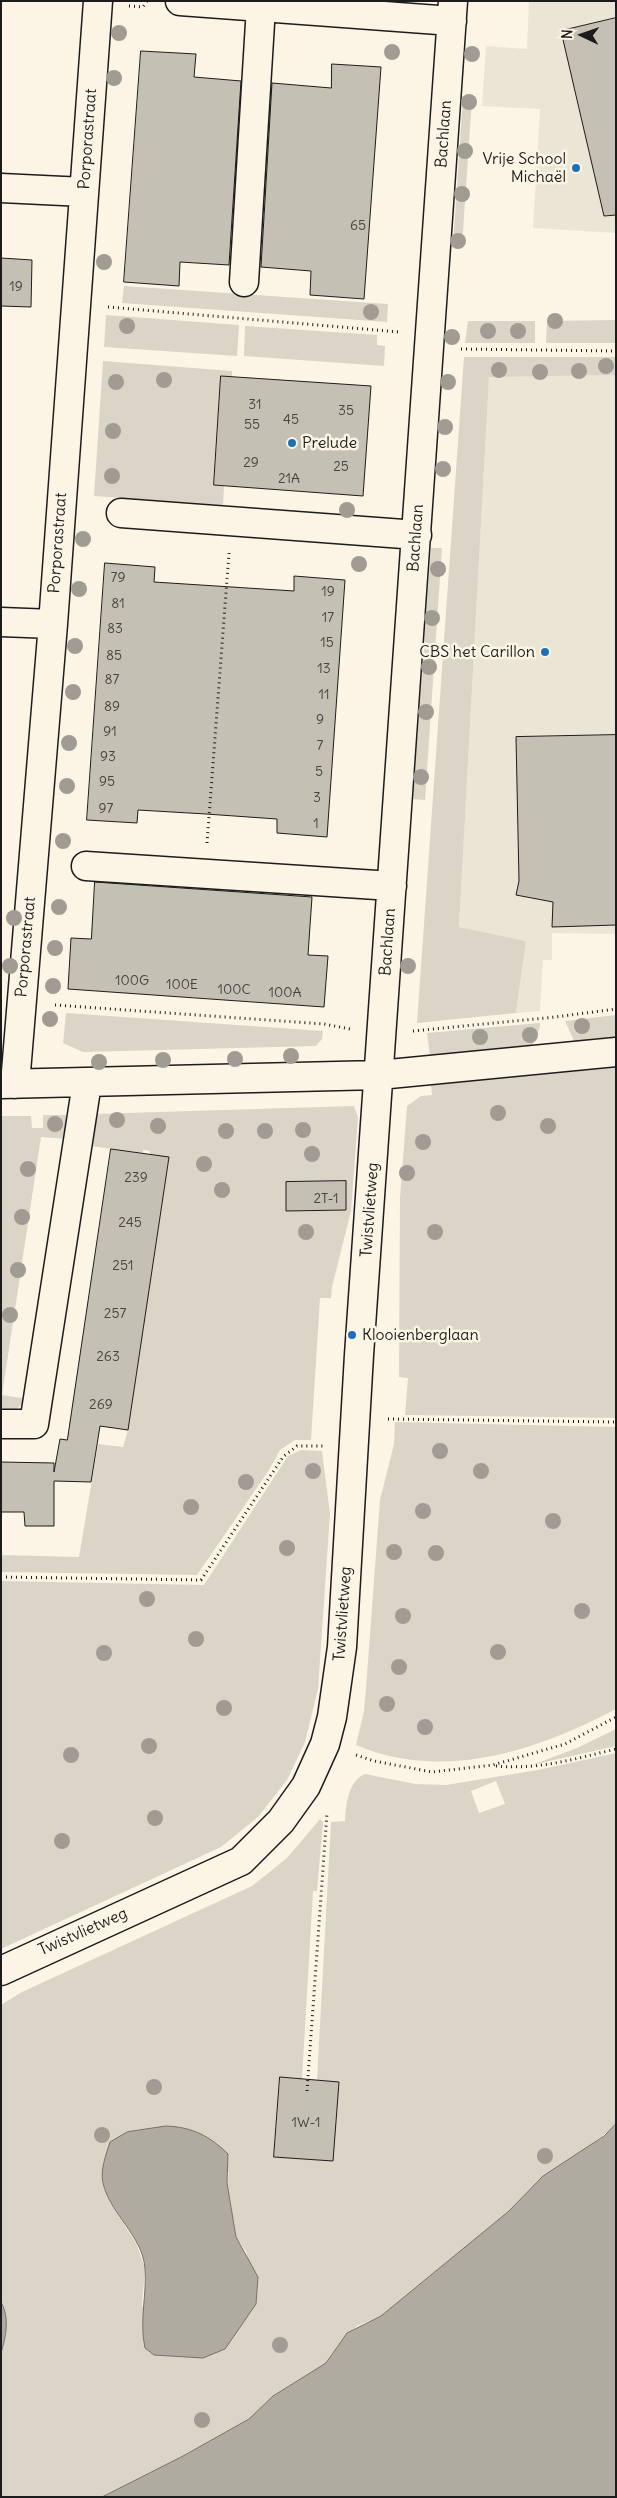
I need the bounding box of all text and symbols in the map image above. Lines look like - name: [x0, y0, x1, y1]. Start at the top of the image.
- north arrow: [557, 10, 607, 60]
- text: N: [558, 29, 576, 40]
- street label: Porporastraat: [75, 88, 101, 190]
- street label: Bachlaan: [432, 99, 456, 169]
- place label: Vrije School Michaël: [483, 149, 566, 187]
- marker: Vrije School Michaël: [570, 162, 582, 174]
- house number: 65: [350, 218, 366, 234]
- house number: 19: [9, 279, 23, 295]
- house number: 31: [248, 397, 262, 413]
- house number: 35: [338, 403, 354, 419]
- house number: 45: [283, 412, 299, 428]
- house number: 55: [244, 417, 260, 433]
- place label: Prelude: [302, 433, 357, 453]
- marker: Prelude: [286, 437, 298, 449]
- house number: 29: [243, 455, 259, 471]
- house number: 25: [333, 459, 349, 475]
- house number: 21A: [278, 471, 300, 487]
- street label: Porporastraat: [45, 492, 71, 594]
- street label: Bachlaan: [404, 503, 428, 573]
- house number: 79: [111, 570, 125, 586]
- house number: 19: [321, 584, 335, 600]
- house number: 81: [111, 596, 125, 612]
- house number: 17: [322, 610, 334, 626]
- house number: 83: [107, 621, 123, 637]
- house number: 15: [320, 635, 334, 651]
- place label: CBS het Carillon: [419, 642, 535, 662]
- marker: CBS het Carillon: [539, 646, 551, 658]
- house number: 85: [106, 648, 122, 664]
- house number: 13: [317, 661, 331, 677]
- house number: 87: [105, 672, 119, 688]
- house number: 11: [318, 687, 330, 703]
- house number: 89: [104, 699, 120, 715]
- house number: 9: [316, 712, 324, 728]
- house number: 91: [103, 724, 117, 740]
- house number: 7: [317, 738, 323, 754]
- house number: 93: [100, 749, 116, 765]
- house number: 5: [315, 764, 323, 780]
- house number: 95: [99, 774, 115, 790]
- house number: 3: [313, 790, 321, 806]
- house number: 97: [99, 801, 113, 817]
- house number: 1: [313, 816, 319, 832]
- street label: Porporastraat: [12, 896, 40, 998]
- street label: Bachlaan: [376, 907, 400, 977]
- house number: 100G: [115, 973, 149, 989]
- house number: 100E: [166, 977, 198, 993]
- house number: 100C: [217, 982, 251, 998]
- house number: 100A: [269, 985, 301, 1001]
- street label: Twistvlietweg: [357, 1162, 383, 1258]
- house number: 239: [124, 1170, 148, 1186]
- house number: 2T-1: [313, 1191, 339, 1207]
- house number: 245: [118, 1215, 142, 1231]
- house number: 251: [112, 1258, 134, 1274]
- house number: 257: [104, 1306, 126, 1322]
- place label: Klooienberglaan: [362, 1325, 479, 1345]
- marker: Klooienberglaan: [346, 1329, 358, 1341]
- house number: 263: [96, 1349, 120, 1365]
- house number: 269: [89, 1397, 113, 1413]
- street label: Twistvlietweg: [330, 1566, 356, 1662]
- street label: Twistvlietweg: [36, 1904, 130, 1960]
- house number: 1W-1: [292, 2115, 320, 2131]

